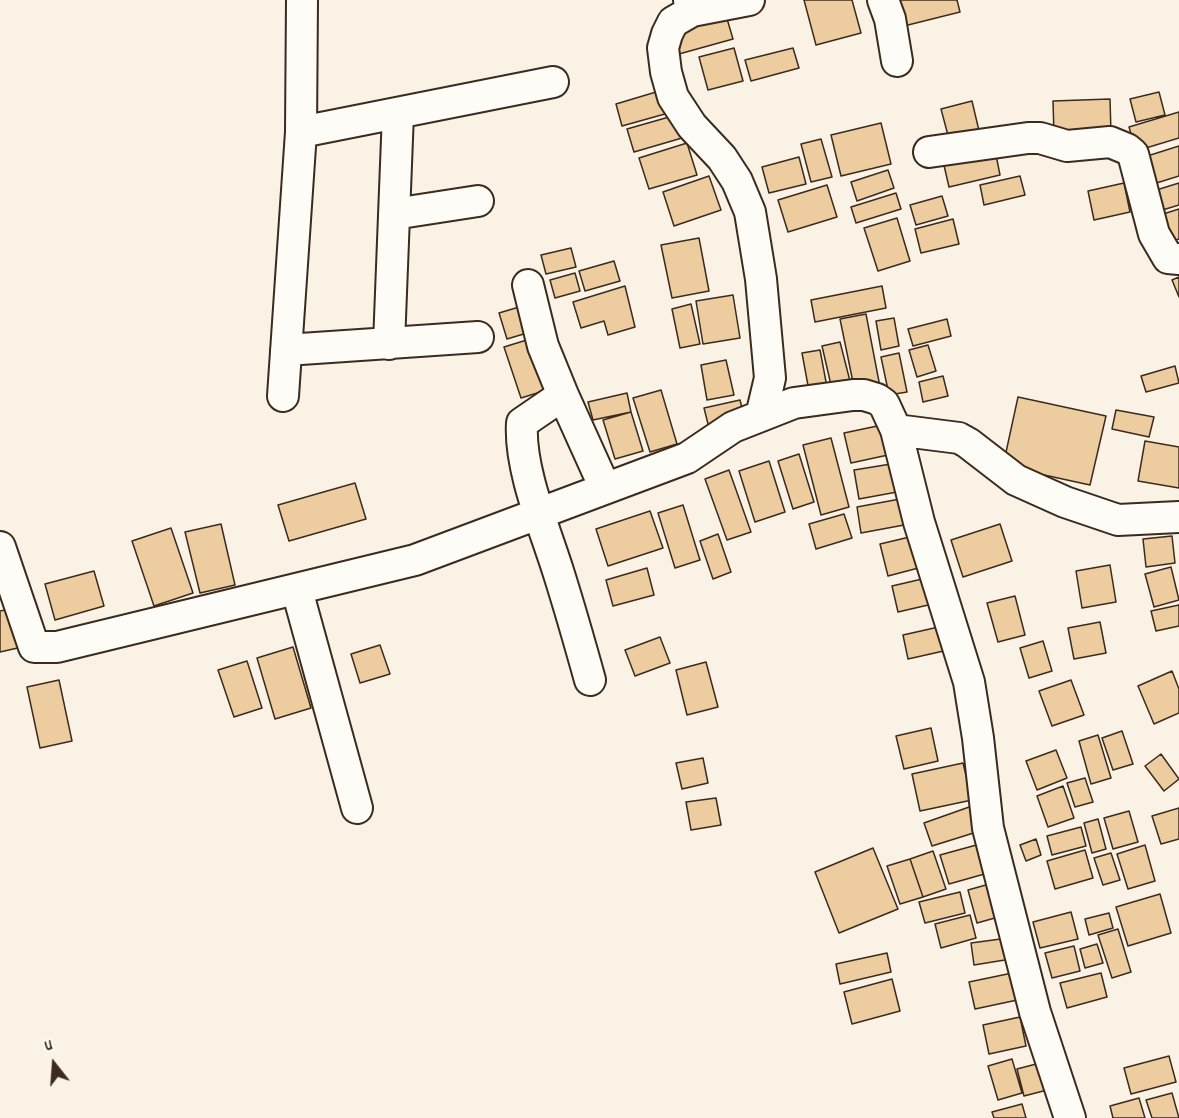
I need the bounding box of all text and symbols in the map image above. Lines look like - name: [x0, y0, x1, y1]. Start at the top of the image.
- north arrow: [24, 1034, 84, 1094]
- text: U: [42, 1034, 56, 1058]

